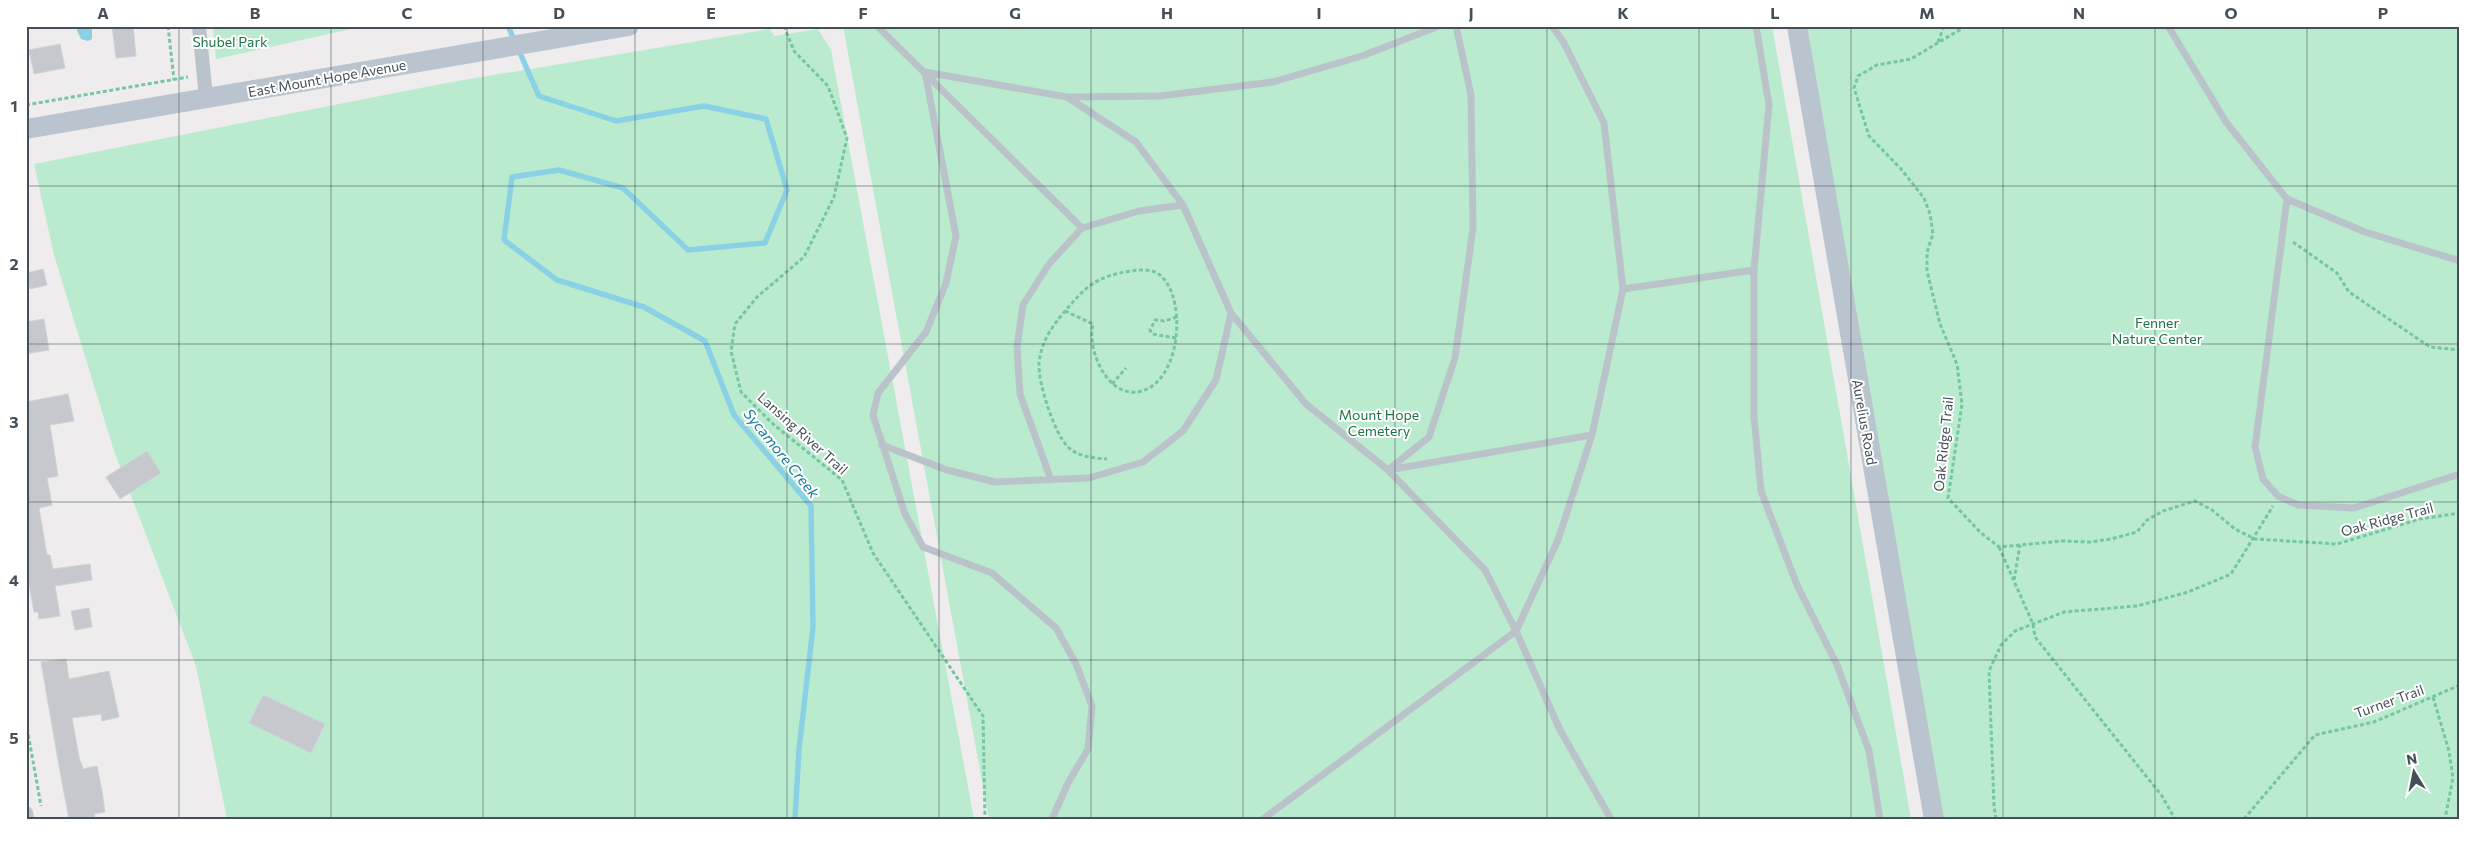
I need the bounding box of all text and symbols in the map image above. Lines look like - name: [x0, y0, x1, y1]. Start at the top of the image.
- text: A: [97, 3, 109, 22]
- text: B: [250, 3, 261, 22]
- text: C: [402, 3, 413, 22]
- text: D: [553, 3, 565, 22]
- text: E: [706, 3, 716, 22]
- text: F: [858, 3, 868, 22]
- text: G: [1009, 3, 1021, 22]
- text: H: [1161, 3, 1173, 22]
- text: I: [1316, 3, 1322, 22]
- text: J: [1468, 3, 1474, 22]
- text: K: [1617, 3, 1629, 22]
- text: L: [1770, 3, 1780, 22]
- text: M: [1919, 3, 1935, 22]
- text: N: [2073, 3, 2085, 22]
- text: O: [2224, 3, 2238, 22]
- text: P: [2378, 3, 2388, 22]
- park label: Shubel Park: [192, 33, 268, 50]
- street label: East Mount Hope Avenue: [247, 56, 407, 100]
- text: 1: [10, 96, 18, 115]
- text: 2: [9, 254, 19, 273]
- park label: Fenner Nature Center: [2112, 314, 2203, 347]
- street label: Aurelius Road: [1849, 378, 1881, 466]
- street label: Lansing River Trail: [755, 388, 851, 478]
- street label: Oak Ridge Trail: [1930, 396, 1956, 492]
- water label: Sycamore Creek: [740, 405, 824, 502]
- park label: Mount Hope Cemetery: [1339, 406, 1419, 439]
- text: 3: [9, 412, 19, 431]
- street label: Oak Ridge Trail: [2339, 498, 2435, 540]
- text: 4: [9, 570, 19, 589]
- street label: Turner Trail: [2352, 681, 2426, 721]
- text: 5: [9, 728, 19, 747]
- north arrow: [2388, 748, 2438, 798]
- text: N: [2405, 749, 2418, 768]

